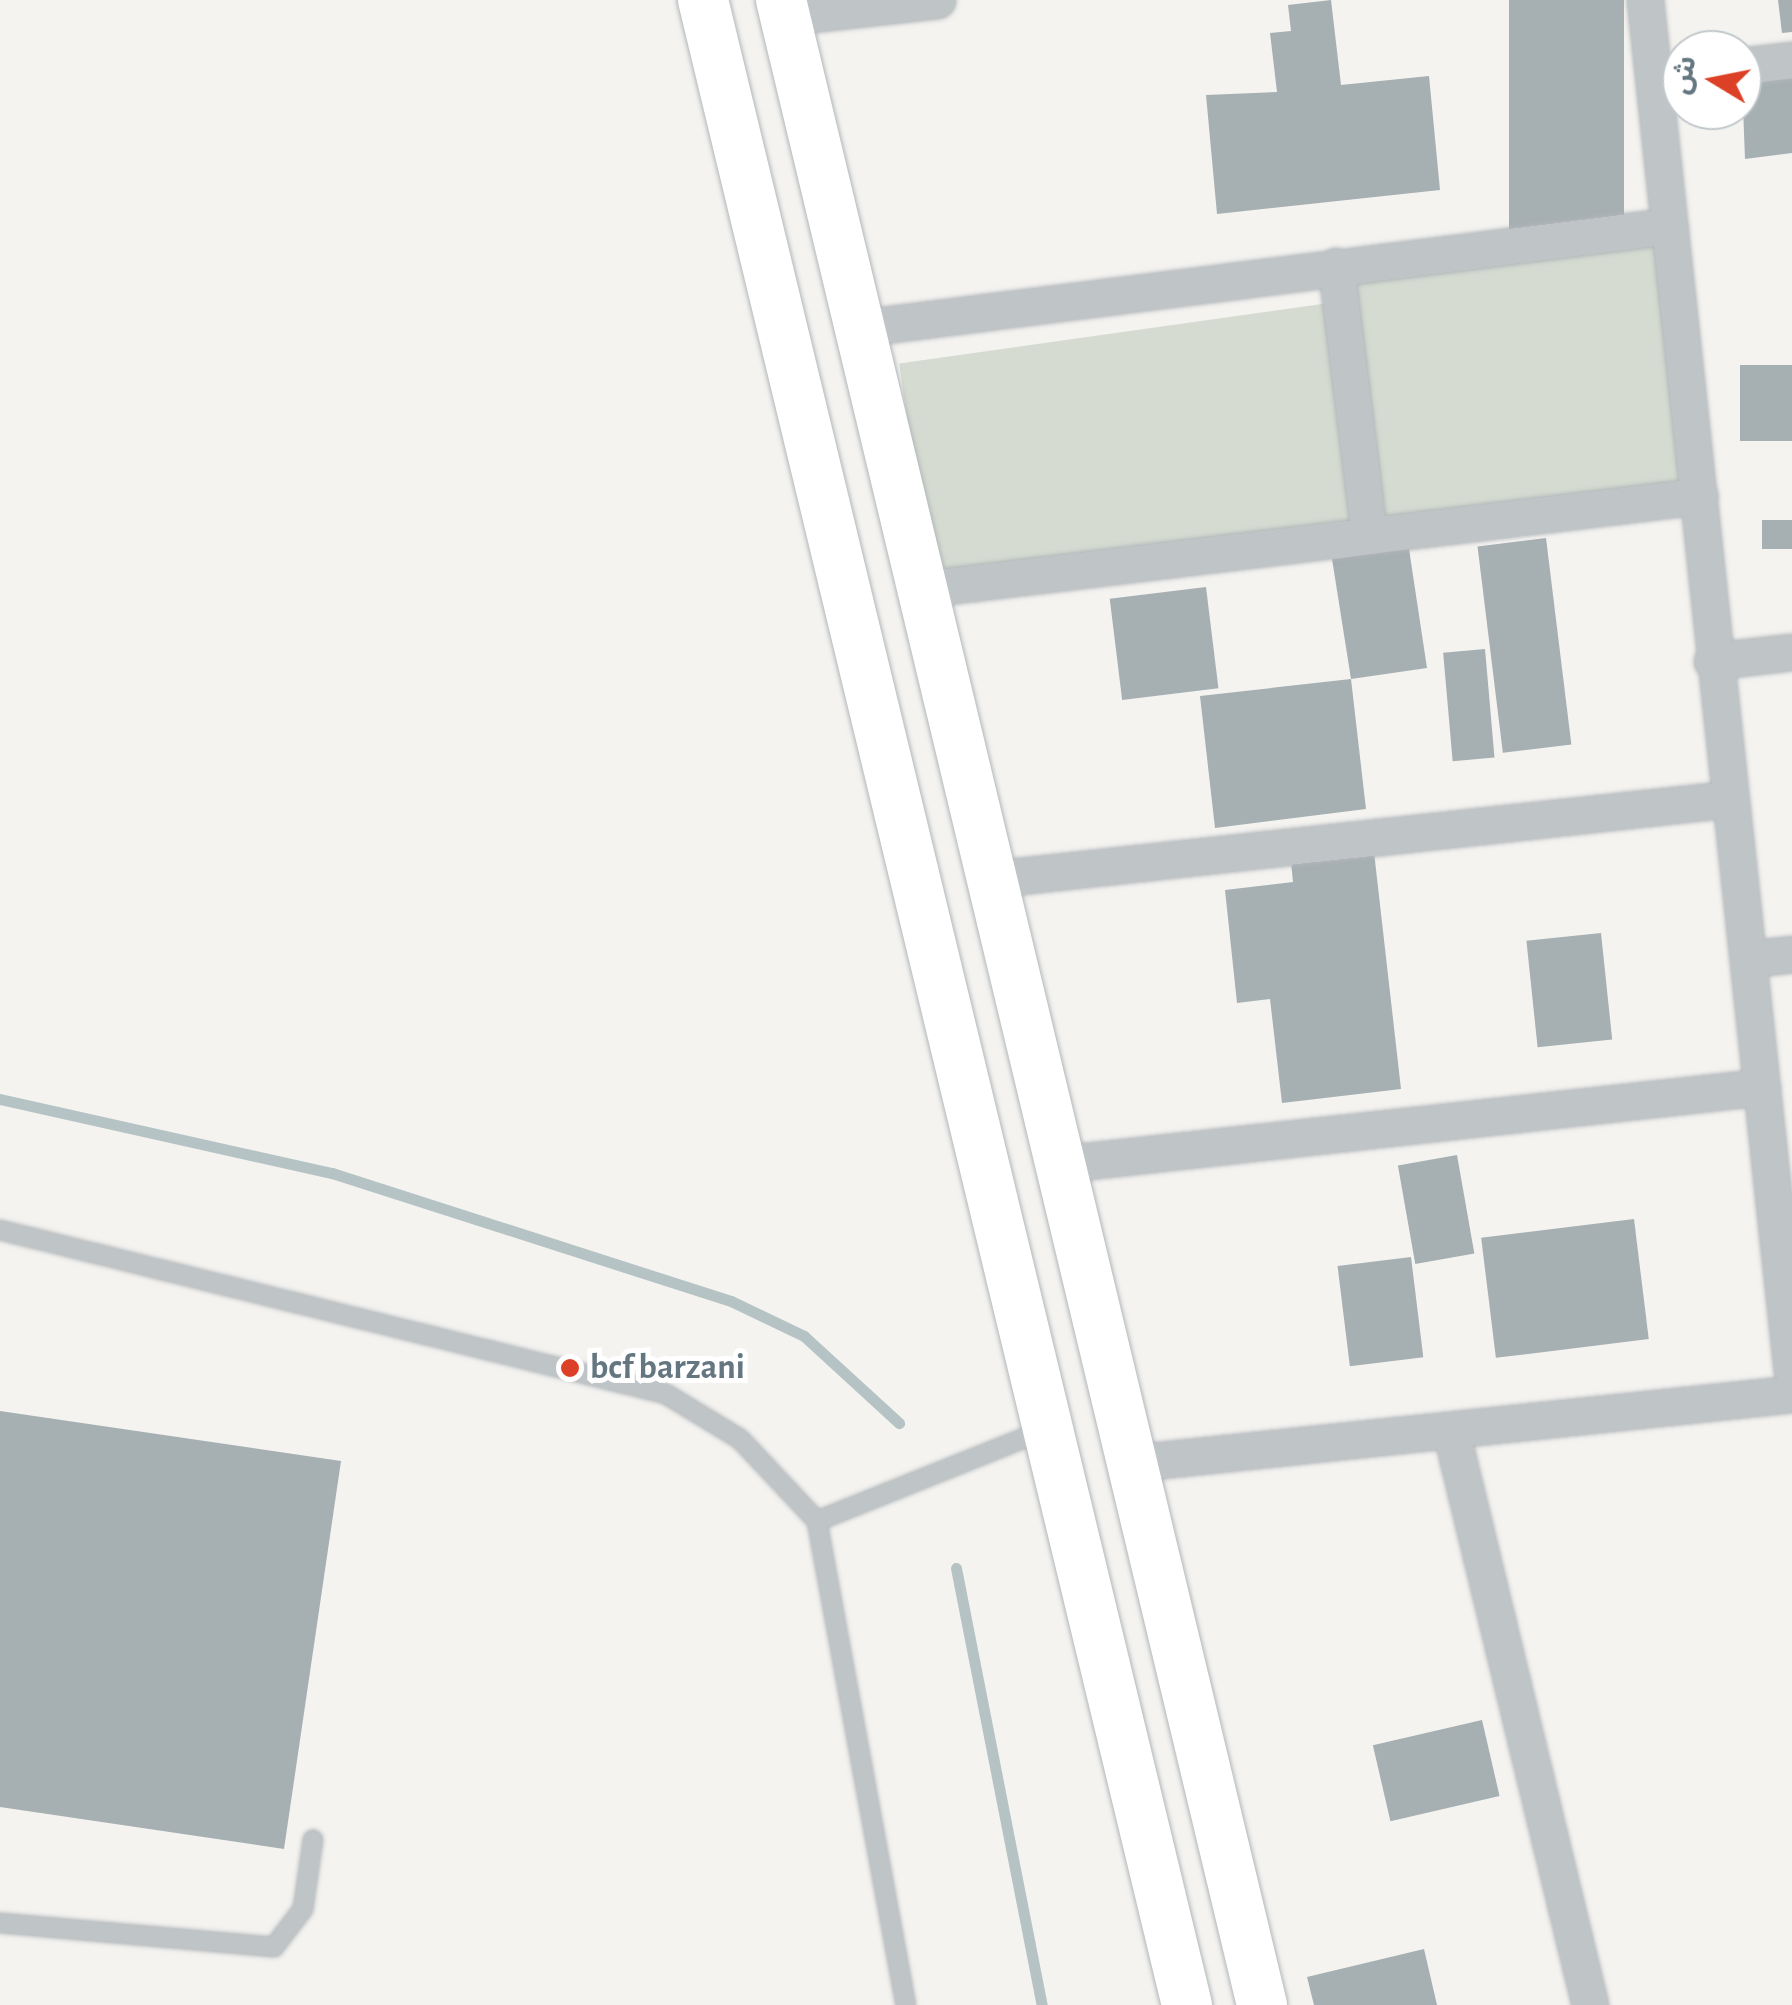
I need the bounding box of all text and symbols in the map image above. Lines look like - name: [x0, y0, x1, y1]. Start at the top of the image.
- north arrow: [1662, 30, 1762, 130]
- text: ش: [1667, 54, 1702, 96]
- place label: bcf barzani: [590, 1347, 745, 1389]
- marker: bcf barzani: [559, 1357, 581, 1379]

